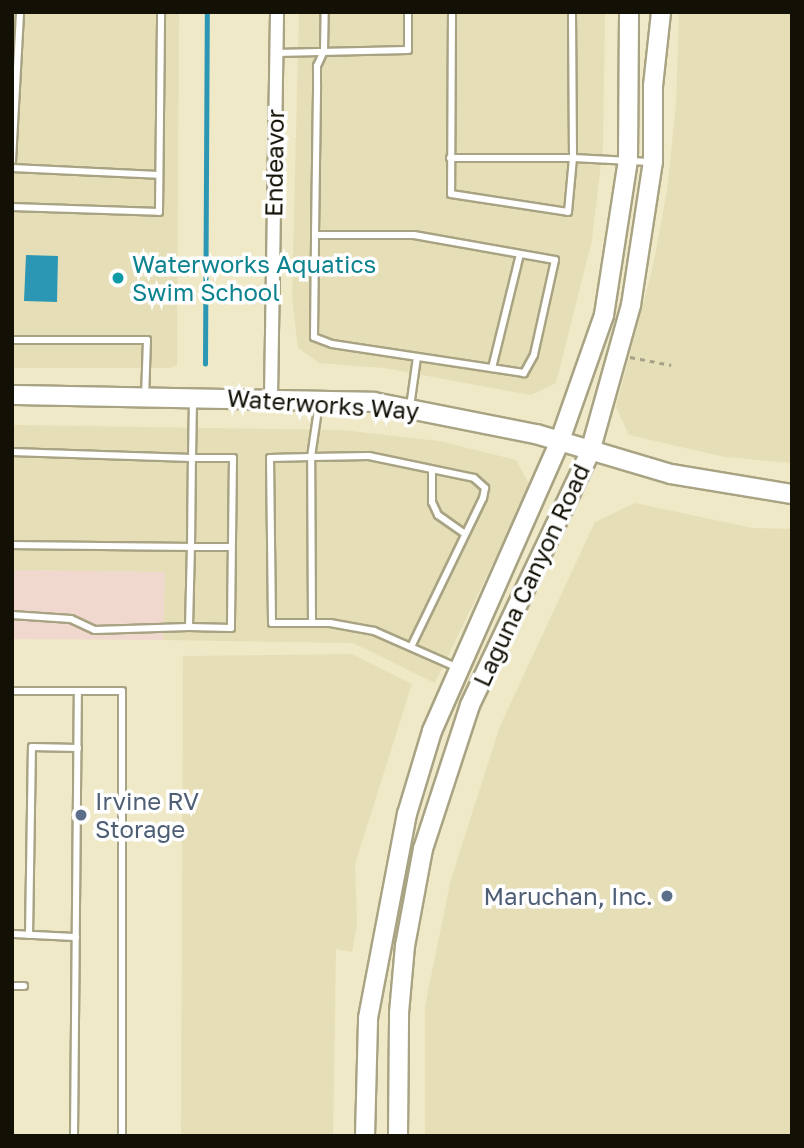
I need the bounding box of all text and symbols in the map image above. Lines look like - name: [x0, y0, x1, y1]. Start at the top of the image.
- street label: Endeavor: [259, 109, 289, 217]
- place label: Waterworks Aquatics Swim School: [132, 250, 376, 306]
- marker: Waterworks Aquatics Swim School: [110, 270, 126, 286]
- street label: Waterworks Way: [226, 383, 420, 425]
- street label: Laguna Canyon Road: [467, 459, 595, 691]
- place label: Irvine RV Storage: [95, 787, 199, 843]
- marker: Irvine RV Storage: [73, 807, 89, 823]
- place label: Maruchan, Inc.: [483, 882, 653, 910]
- marker: Maruchan, Inc.: [659, 888, 675, 904]

